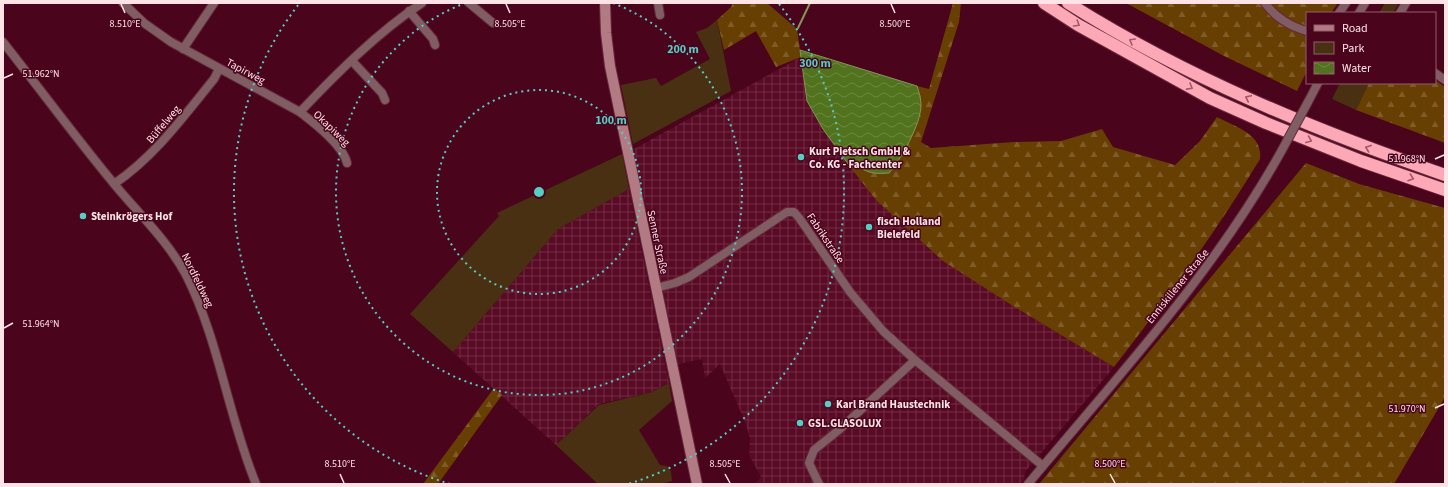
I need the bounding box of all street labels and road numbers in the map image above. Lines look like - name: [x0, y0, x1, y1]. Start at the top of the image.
- street label: Tapirweg: [224, 55, 268, 88]
- street label: Büffelweg: [143, 102, 184, 147]
- street label: Okapiweg: [310, 107, 354, 150]
- street label: Senner Straße: [643, 209, 672, 276]
- street label: Fabrikstraße: [803, 210, 848, 267]
- street label: Enniskillener Straße: [1143, 245, 1213, 327]
- street label: Nordfeldweg: [178, 250, 217, 310]

